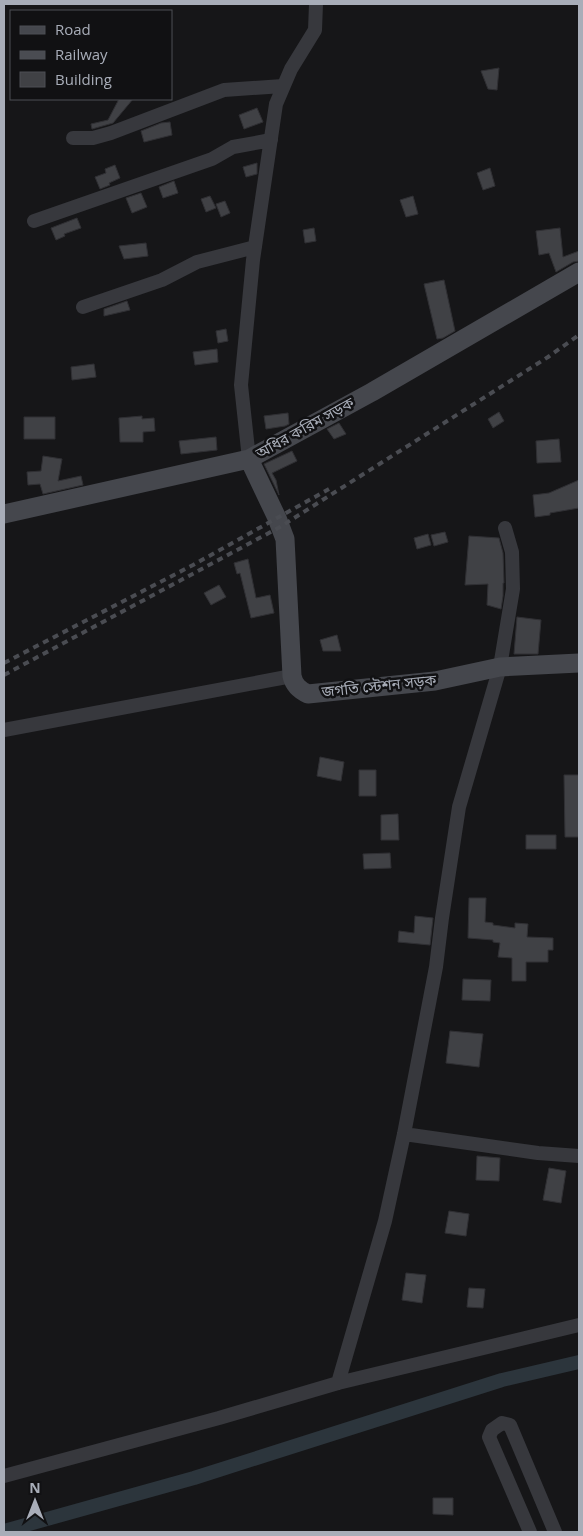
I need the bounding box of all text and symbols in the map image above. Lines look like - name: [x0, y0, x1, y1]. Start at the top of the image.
- legend: [10, 10, 172, 100]
- text: Road: [55, 19, 91, 39]
- text: Railway: [55, 44, 108, 64]
- text: Building: [55, 69, 112, 89]
- street label: অধির করিম সড়ক: [251, 391, 358, 463]
- street label: জগতি স্টেশন সড়ক: [319, 669, 438, 701]
- north arrow: [10, 1476, 60, 1526]
- text: N: [29, 1478, 41, 1497]

